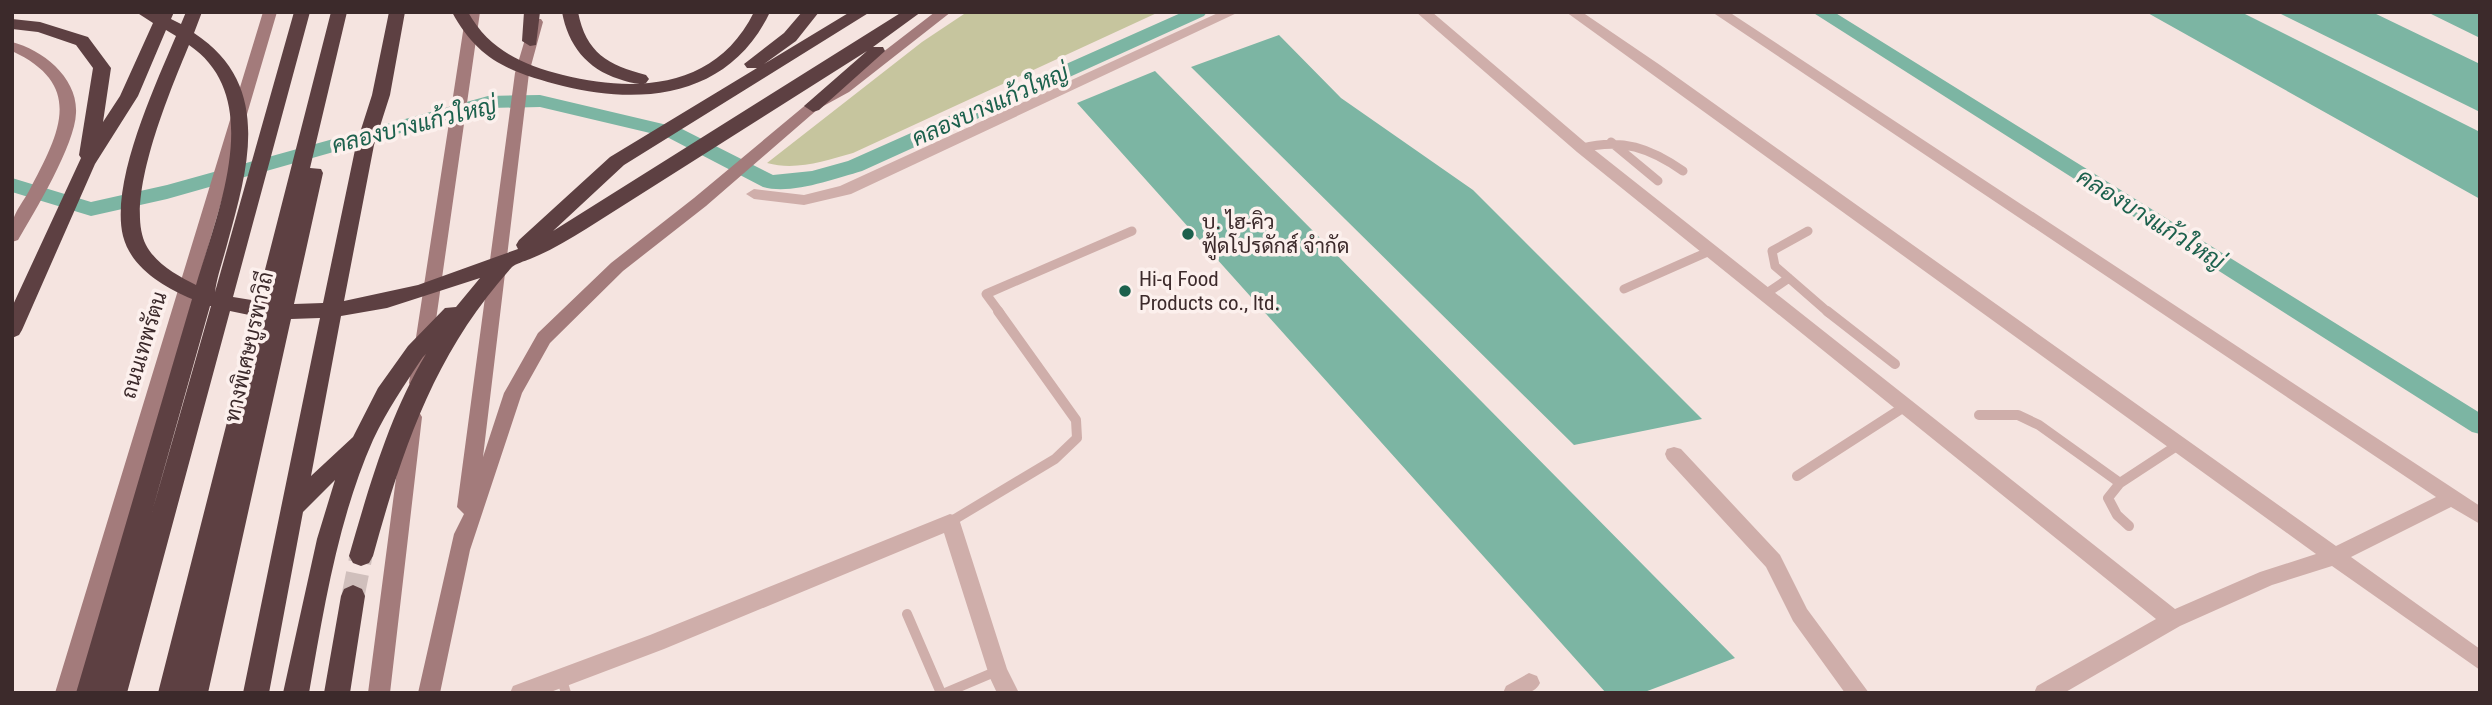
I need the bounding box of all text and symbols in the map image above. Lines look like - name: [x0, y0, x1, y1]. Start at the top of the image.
- water label: คลองบางแก้วใหญ่: [906, 56, 1074, 152]
- water label: คลองบางแก้วใหญ่: [328, 89, 500, 159]
- water label: คลองบางแก้วใหญ่: [2072, 161, 2232, 276]
- place label: บ. ไฮ-คิว ฟู้ดโปรดักส์ จำกัด: [1202, 209, 1349, 261]
- marker: บ. ไฮ-คิว ฟู้ดโปรดักส์ จำกัด: [1180, 226, 1196, 242]
- place label: Hi-q Food Products co., ltd.: [1139, 267, 1280, 315]
- street label: ทางพิเศษบูรพาวิถี: [219, 269, 281, 425]
- marker: Hi-q Food Products co., ltd.: [1117, 283, 1133, 299]
- street label: ถนนเทพรัตน: [116, 289, 172, 401]

